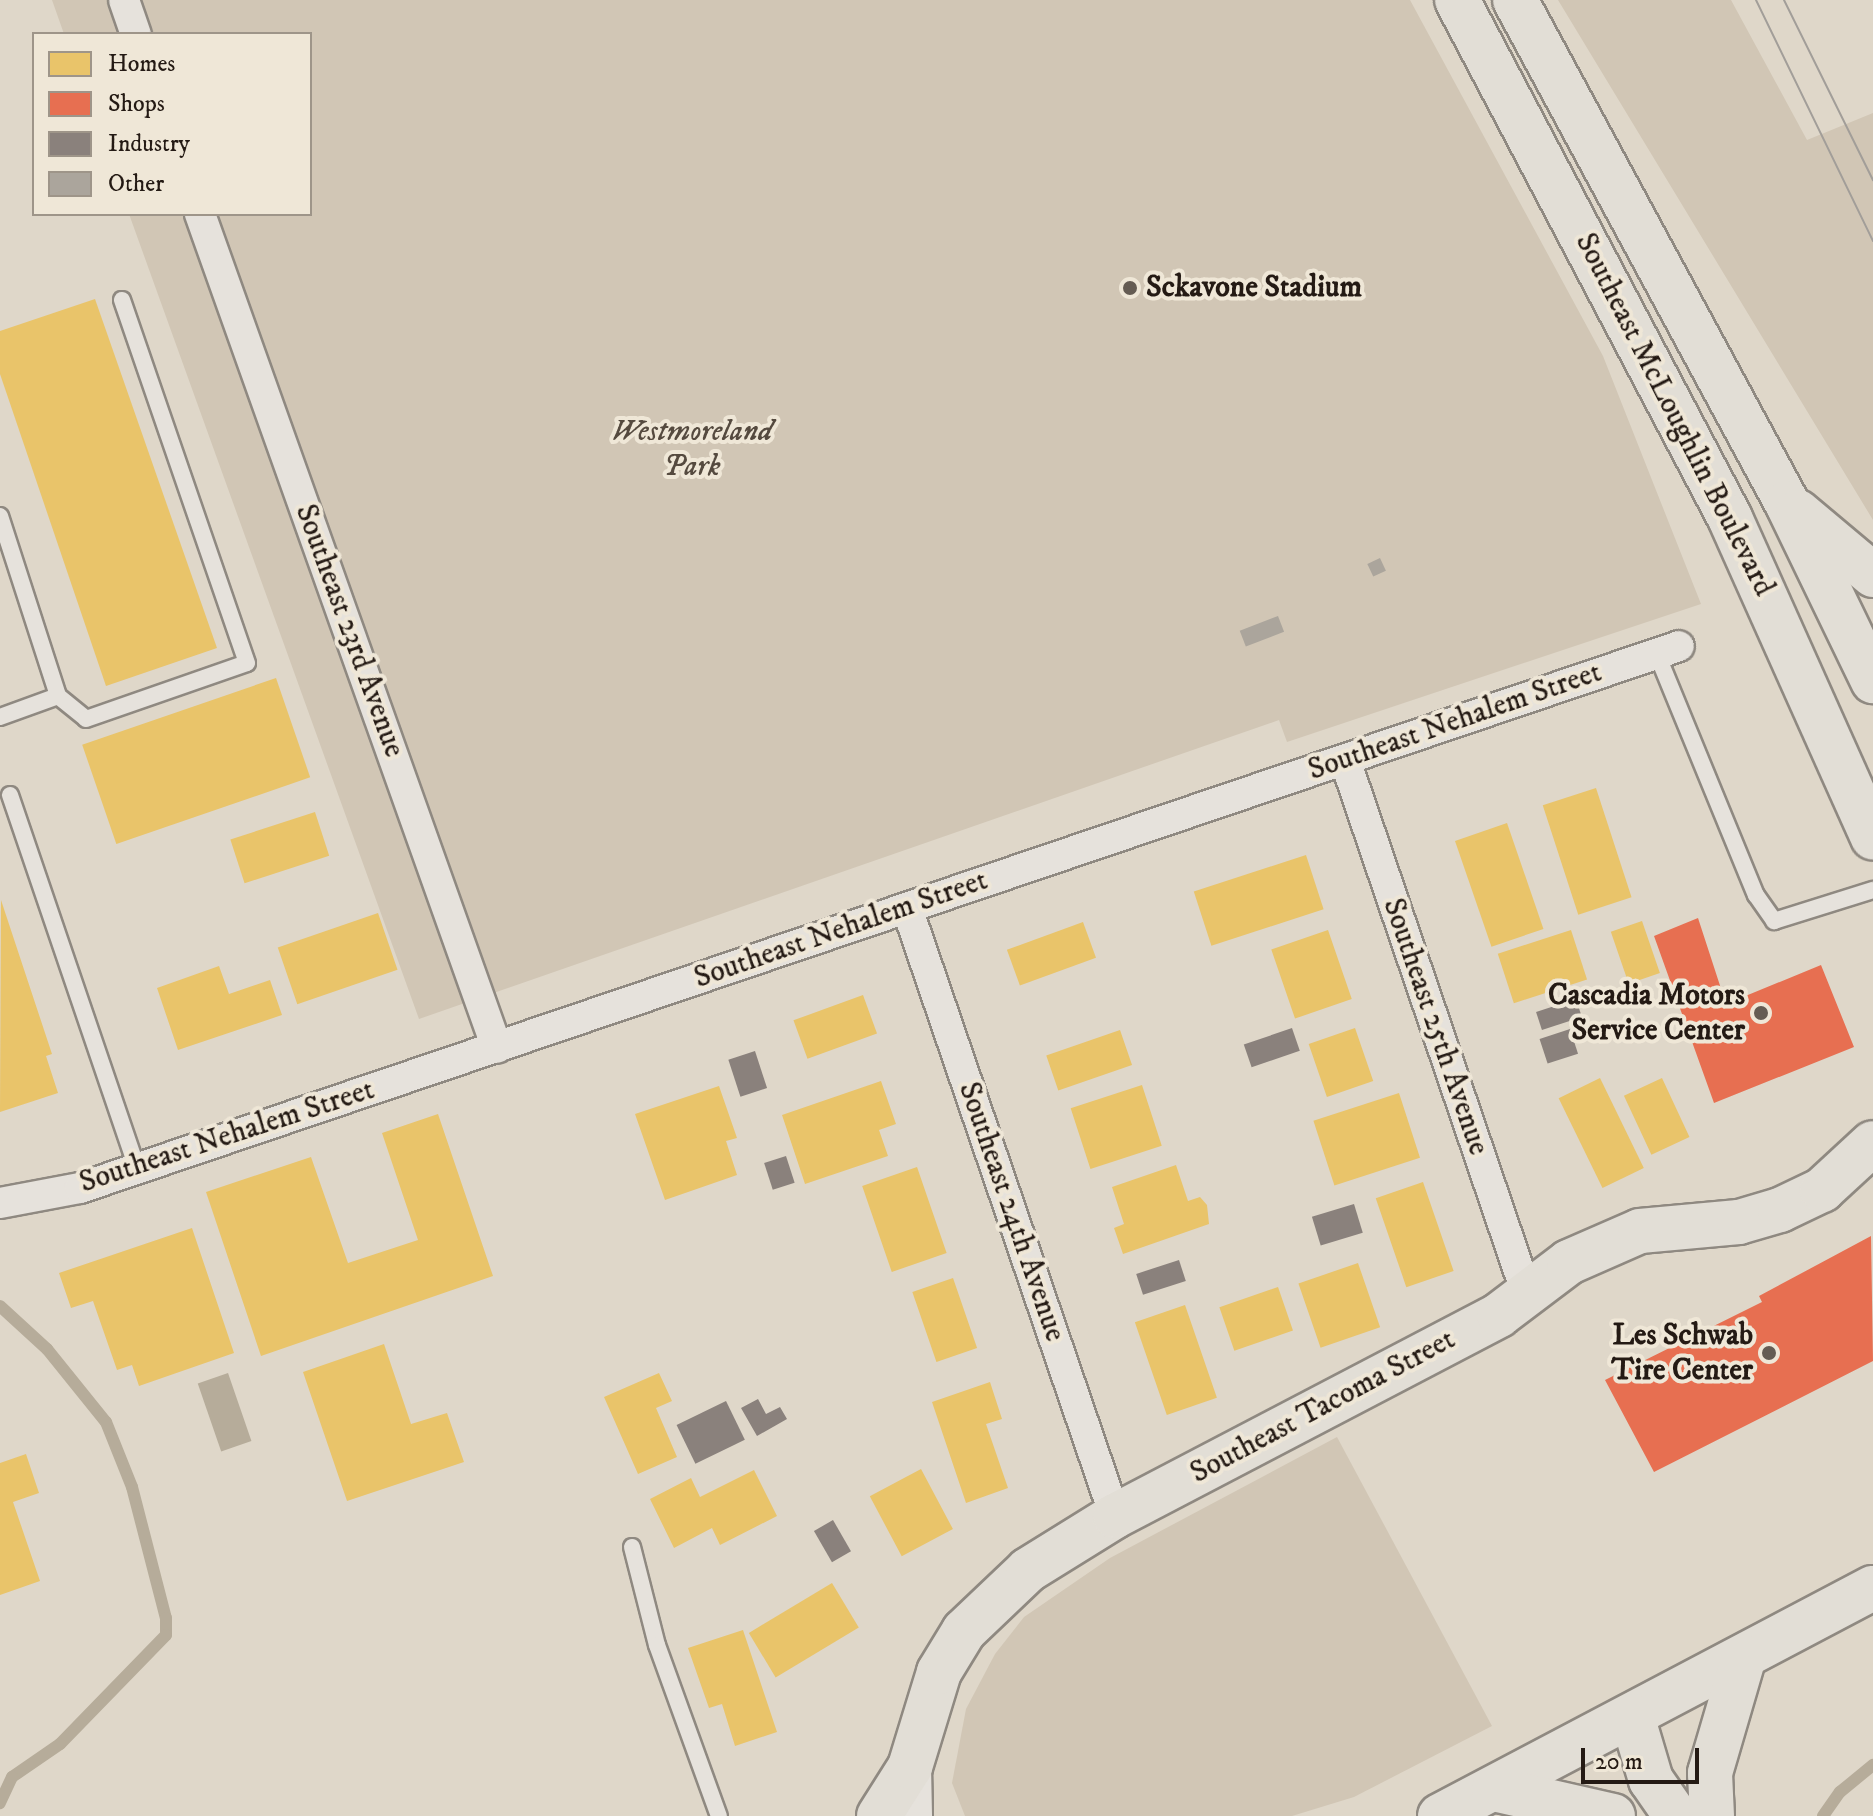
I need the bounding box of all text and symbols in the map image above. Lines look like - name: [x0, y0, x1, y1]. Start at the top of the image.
- legend: [32, 32, 312, 216]
- text: Homes: [108, 49, 175, 79]
- text: Shops: [108, 89, 165, 119]
- text: Industry: [108, 129, 190, 159]
- text: Other: [108, 169, 164, 199]
- street label: Southeast McLoughlin Boulevard: [1567, 228, 1781, 602]
- place label: Sckavone Stadium: [1146, 270, 1362, 306]
- marker: Sckavone Stadium: [1121, 279, 1139, 297]
- park label: Westmoreland Park: [612, 414, 772, 484]
- street label: Southeast 23rd Avenue: [287, 500, 411, 762]
- street label: Southeast Nehalem Street: [1304, 655, 1606, 789]
- street label: Southeast Nehalem Street: [690, 863, 992, 997]
- street label: Southeast 25th Avenue: [1374, 894, 1496, 1160]
- place label: Cascadia Motors Service Center: [1548, 978, 1745, 1048]
- marker: Cascadia Motors Service Center: [1752, 1004, 1770, 1022]
- street label: Southeast Nehalem Street: [75, 1072, 379, 1202]
- street label: Southeast 24th Avenue: [950, 1078, 1072, 1346]
- place label: Les Schwab Tire Center: [1612, 1318, 1753, 1388]
- street label: Southeast Tacoma Street: [1185, 1322, 1461, 1492]
- marker: Les Schwab Tire Center: [1760, 1344, 1778, 1362]
- scale bar: [1585, 1732, 1703, 1782]
- text: 20 m: [1595, 1747, 1643, 1777]

